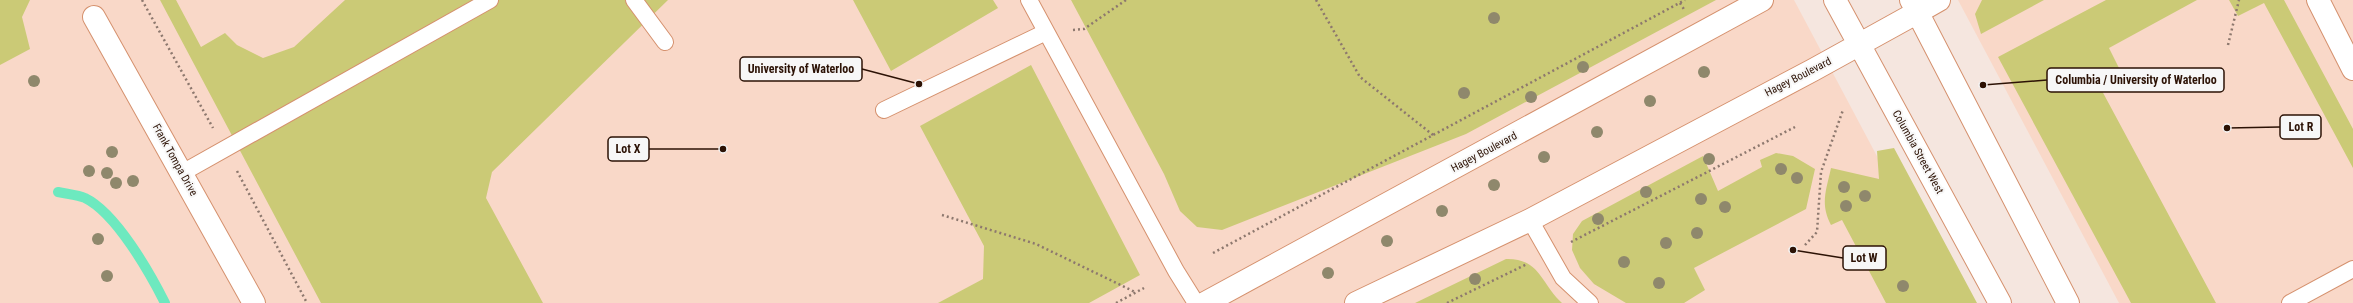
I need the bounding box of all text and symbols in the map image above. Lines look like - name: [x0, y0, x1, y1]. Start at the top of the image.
- street label: Hagey Boulevard: [1763, 55, 1833, 99]
- callout: University of Waterloo: [740, 57, 862, 81]
- text: University of Waterloo: [748, 62, 854, 76]
- callout: Columbia / University of Waterloo: [2047, 68, 2224, 92]
- text: Columbia / University of Waterloo: [2055, 73, 2217, 87]
- street label: Columbia Street West: [1890, 108, 1946, 196]
- callout: Lot R: [2280, 115, 2321, 139]
- text: Lot R: [2289, 120, 2314, 134]
- street label: Frank Tompa Drive: [150, 122, 200, 198]
- street label: Hagey Boulevard: [1449, 129, 1519, 175]
- callout: Lot X: [608, 137, 649, 161]
- text: Lot X: [616, 142, 641, 156]
- callout: Lot W: [1843, 246, 1886, 270]
- text: Lot W: [1850, 251, 1878, 265]

